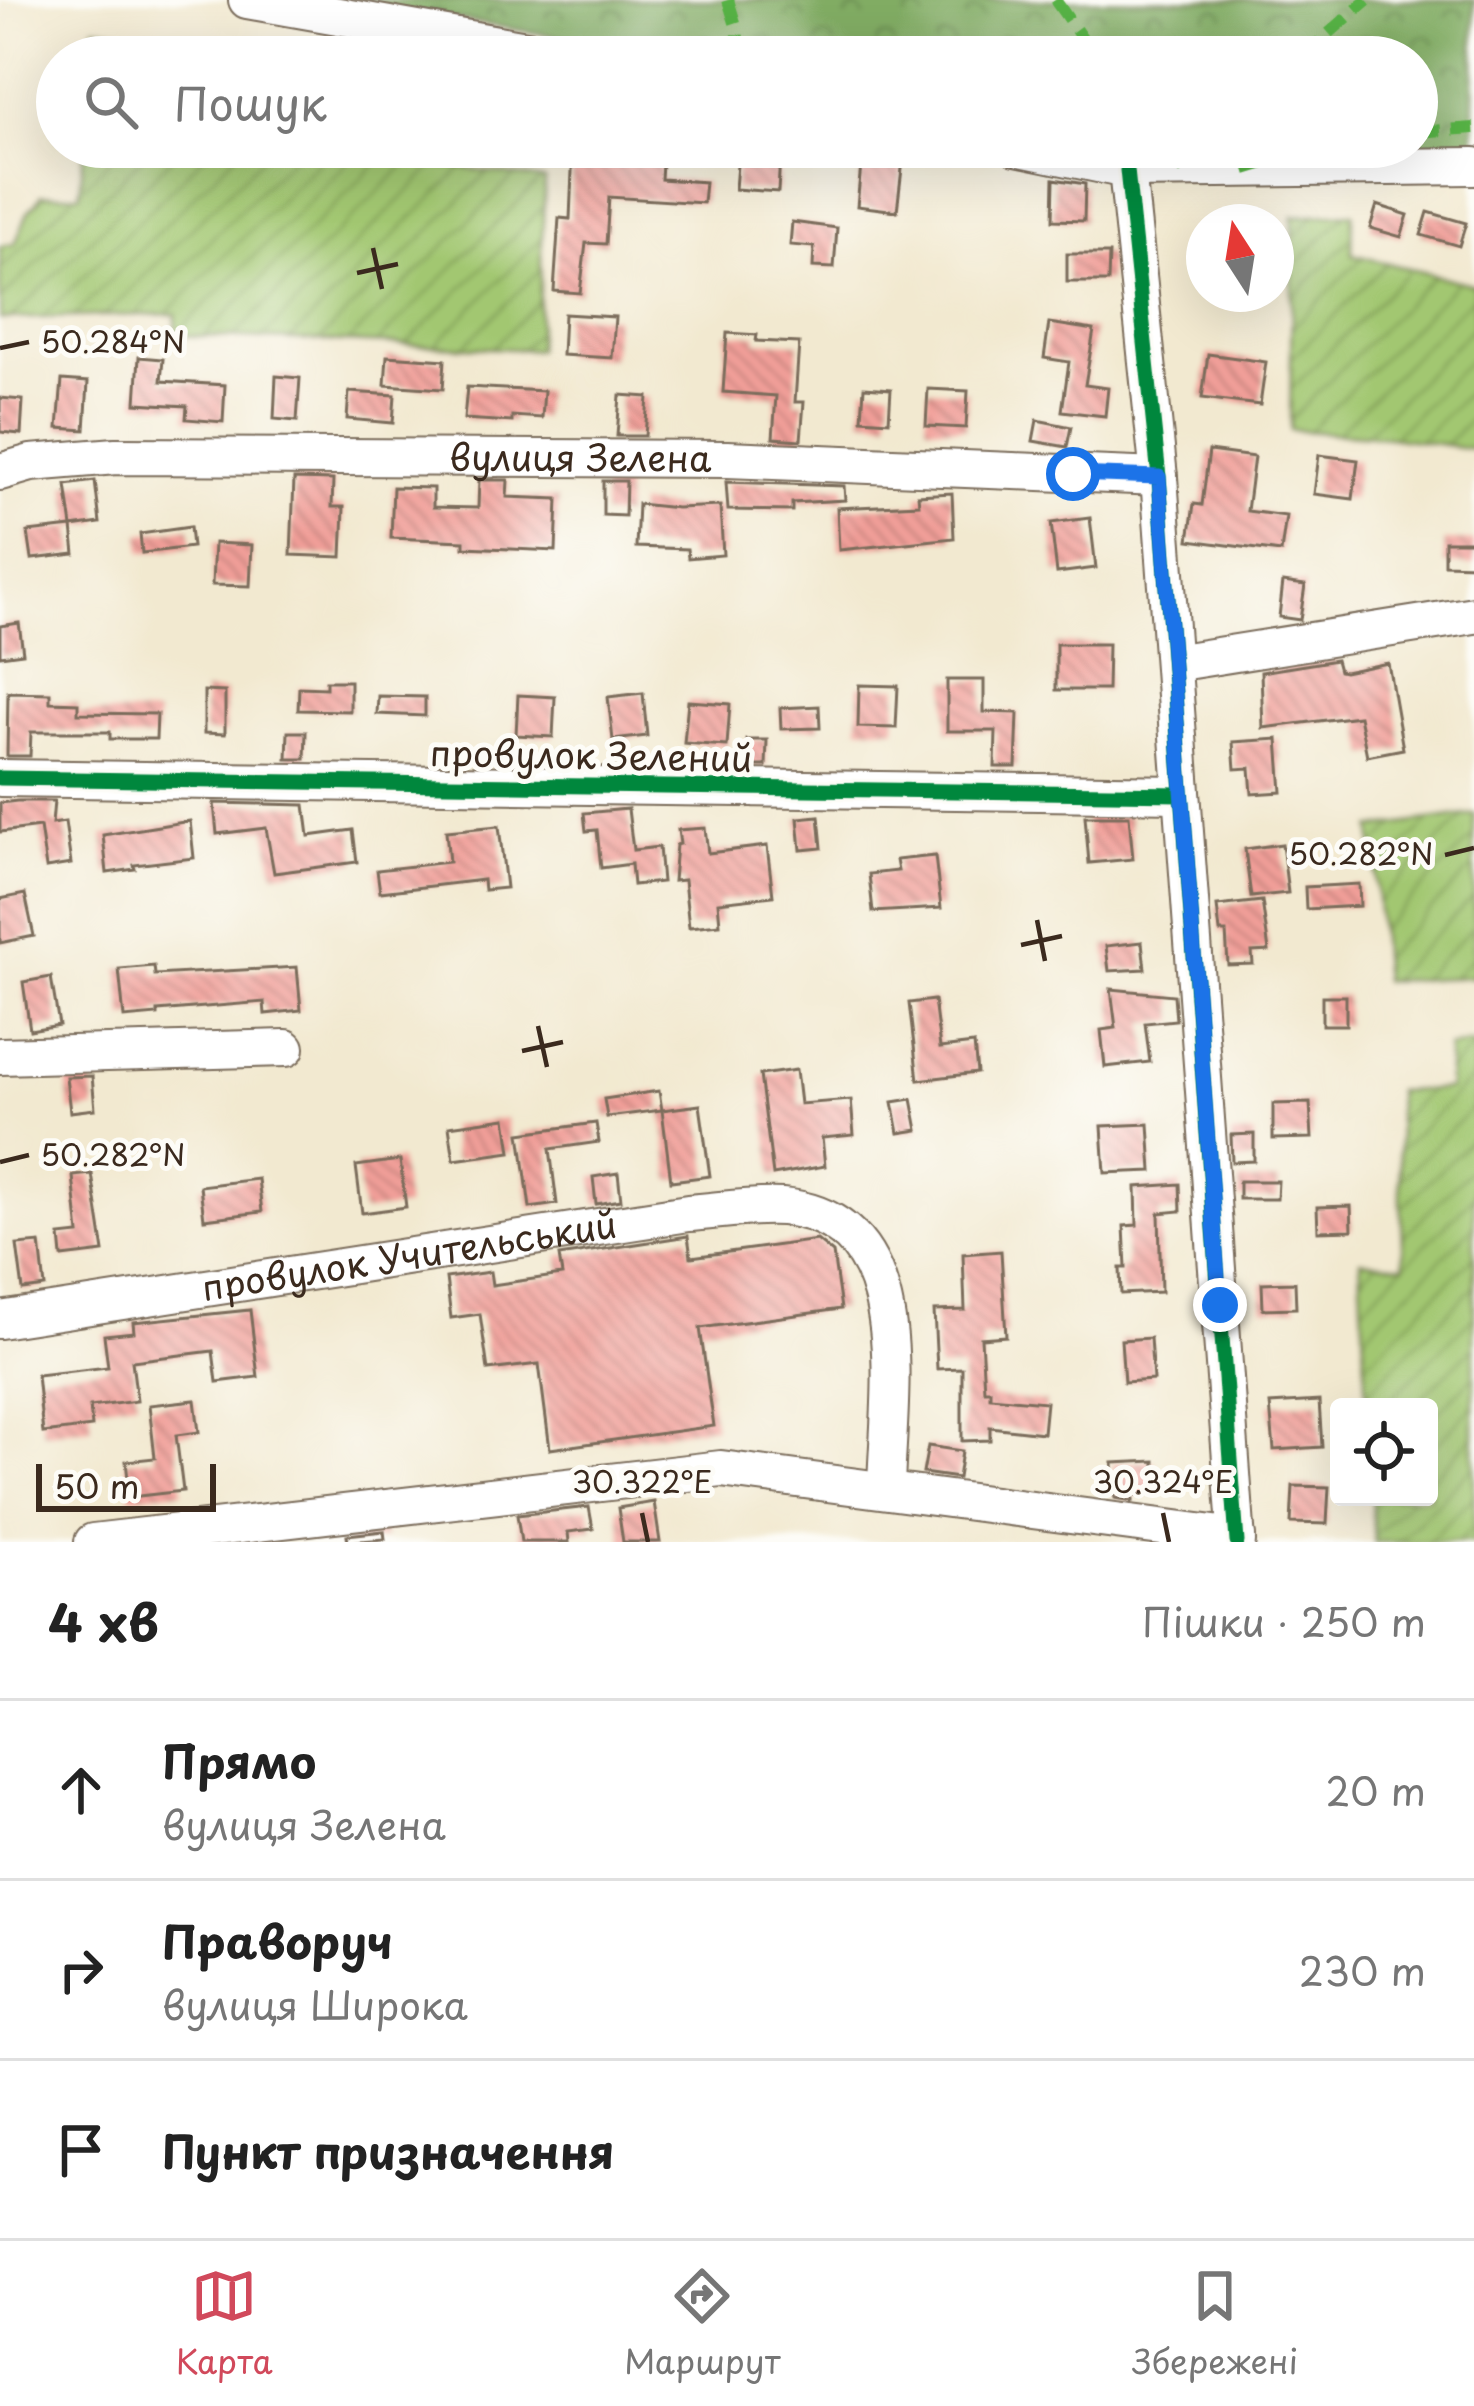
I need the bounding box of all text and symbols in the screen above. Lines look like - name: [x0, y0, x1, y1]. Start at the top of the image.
- search box: [36, 36, 1438, 168]
- text: Пошук: [174, 68, 327, 136]
- icon: search: [78, 69, 144, 135]
- north arrow: [1186, 204, 1294, 312]
- text: 50.284°N: [41, 318, 185, 363]
- street label: вулиця Зелена: [449, 429, 712, 484]
- route start: [1046, 447, 1100, 501]
- street label: провулок Зелений: [429, 724, 753, 784]
- text: 50.282°N: [1289, 830, 1433, 875]
- text: 50.282°N: [41, 1131, 185, 1176]
- street label: провулок Учительський: [198, 1196, 620, 1313]
- route end: [1193, 1278, 1247, 1332]
- map controls: [1330, 1398, 1438, 1506]
- button: locate: [1330, 1398, 1438, 1506]
- scale bar: [36, 1458, 216, 1511]
- text: 30.322°E: [572, 1458, 712, 1503]
- text: 30.324°E: [1093, 1458, 1233, 1503]
- text: 50 m: [54, 1460, 140, 1510]
- text: 4 хв: [48, 1582, 159, 1659]
- text: Пішки · 250 m: [1142, 1591, 1426, 1650]
- text: Прямо: [162, 1726, 316, 1794]
- icon: ahead: [48, 1757, 114, 1823]
- text: 20 m: [1325, 1760, 1426, 1819]
- text: вулиця Зелена: [162, 1794, 446, 1853]
- text: Праворуч: [162, 1906, 393, 1974]
- icon: right: [48, 1937, 114, 2003]
- text: 230 m: [1299, 1940, 1426, 1999]
- text: вулиця Широка: [162, 1974, 468, 2033]
- text: Пункт призначення: [162, 2116, 614, 2184]
- icon: arrive: [48, 2117, 114, 2183]
- tab: Карта: [176, 2263, 273, 2385]
- tab: Маршрут: [624, 2263, 781, 2385]
- tab: Збережені: [1132, 2263, 1298, 2385]

